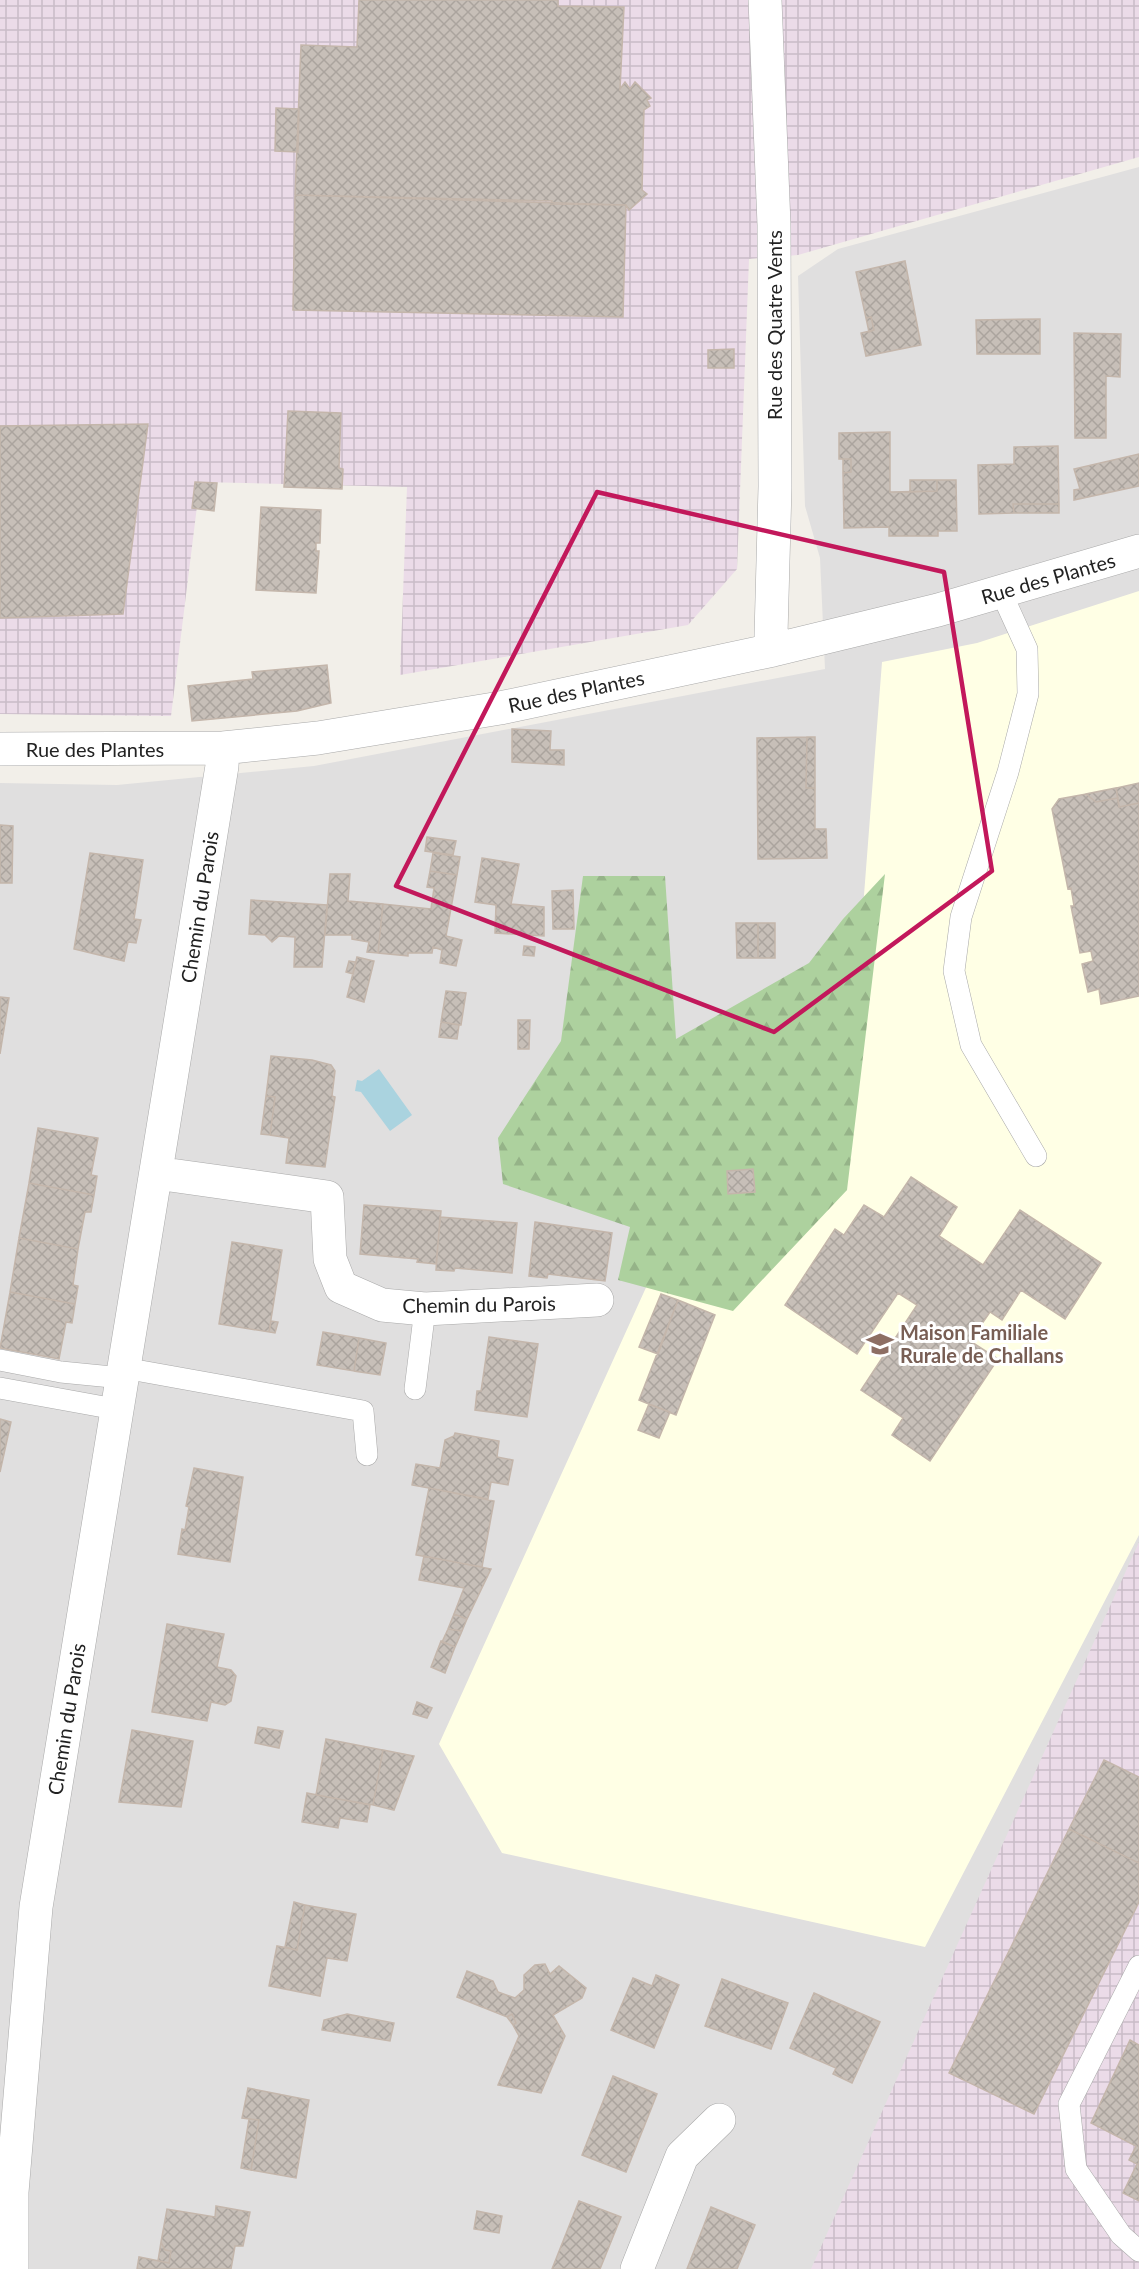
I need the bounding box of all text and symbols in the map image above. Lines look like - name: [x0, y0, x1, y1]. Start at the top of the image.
- street label: Rue des Quatre Vents: [762, 230, 786, 420]
- street label: Rue des Plantes: [978, 547, 1118, 609]
- street label: Rue des Plantes: [506, 665, 646, 717]
- street label: Rue des Plantes: [26, 737, 164, 761]
- street label: Chemin du Parois: [175, 829, 223, 985]
- street label: Chemin du Parois: [402, 1291, 556, 1317]
- place label: Maison Familiale Rurale de Challans: [900, 1320, 1064, 1367]
- school or university icon: Maison Familiale Rurale de Challans: [865, 1329, 895, 1359]
- street label: Chemin du Parois: [42, 1641, 90, 1797]

